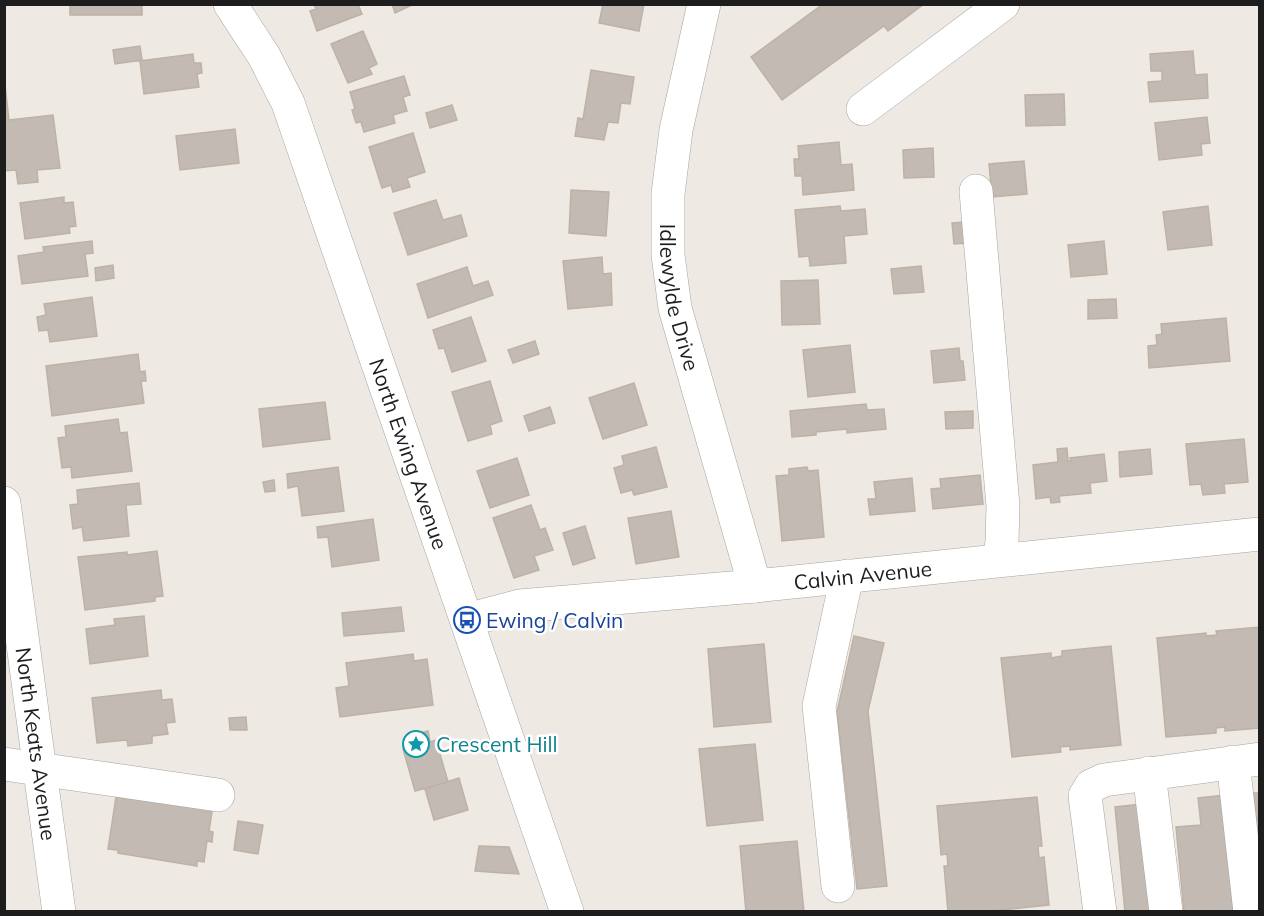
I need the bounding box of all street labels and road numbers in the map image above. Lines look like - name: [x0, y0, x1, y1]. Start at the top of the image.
- street label: Idlewylde Drive: [655, 224, 705, 374]
- street label: North Ewing Avenue: [364, 355, 454, 553]
- street label: Calvin Avenue: [792, 555, 933, 595]
- street label: North Keats Avenue: [11, 646, 62, 842]

